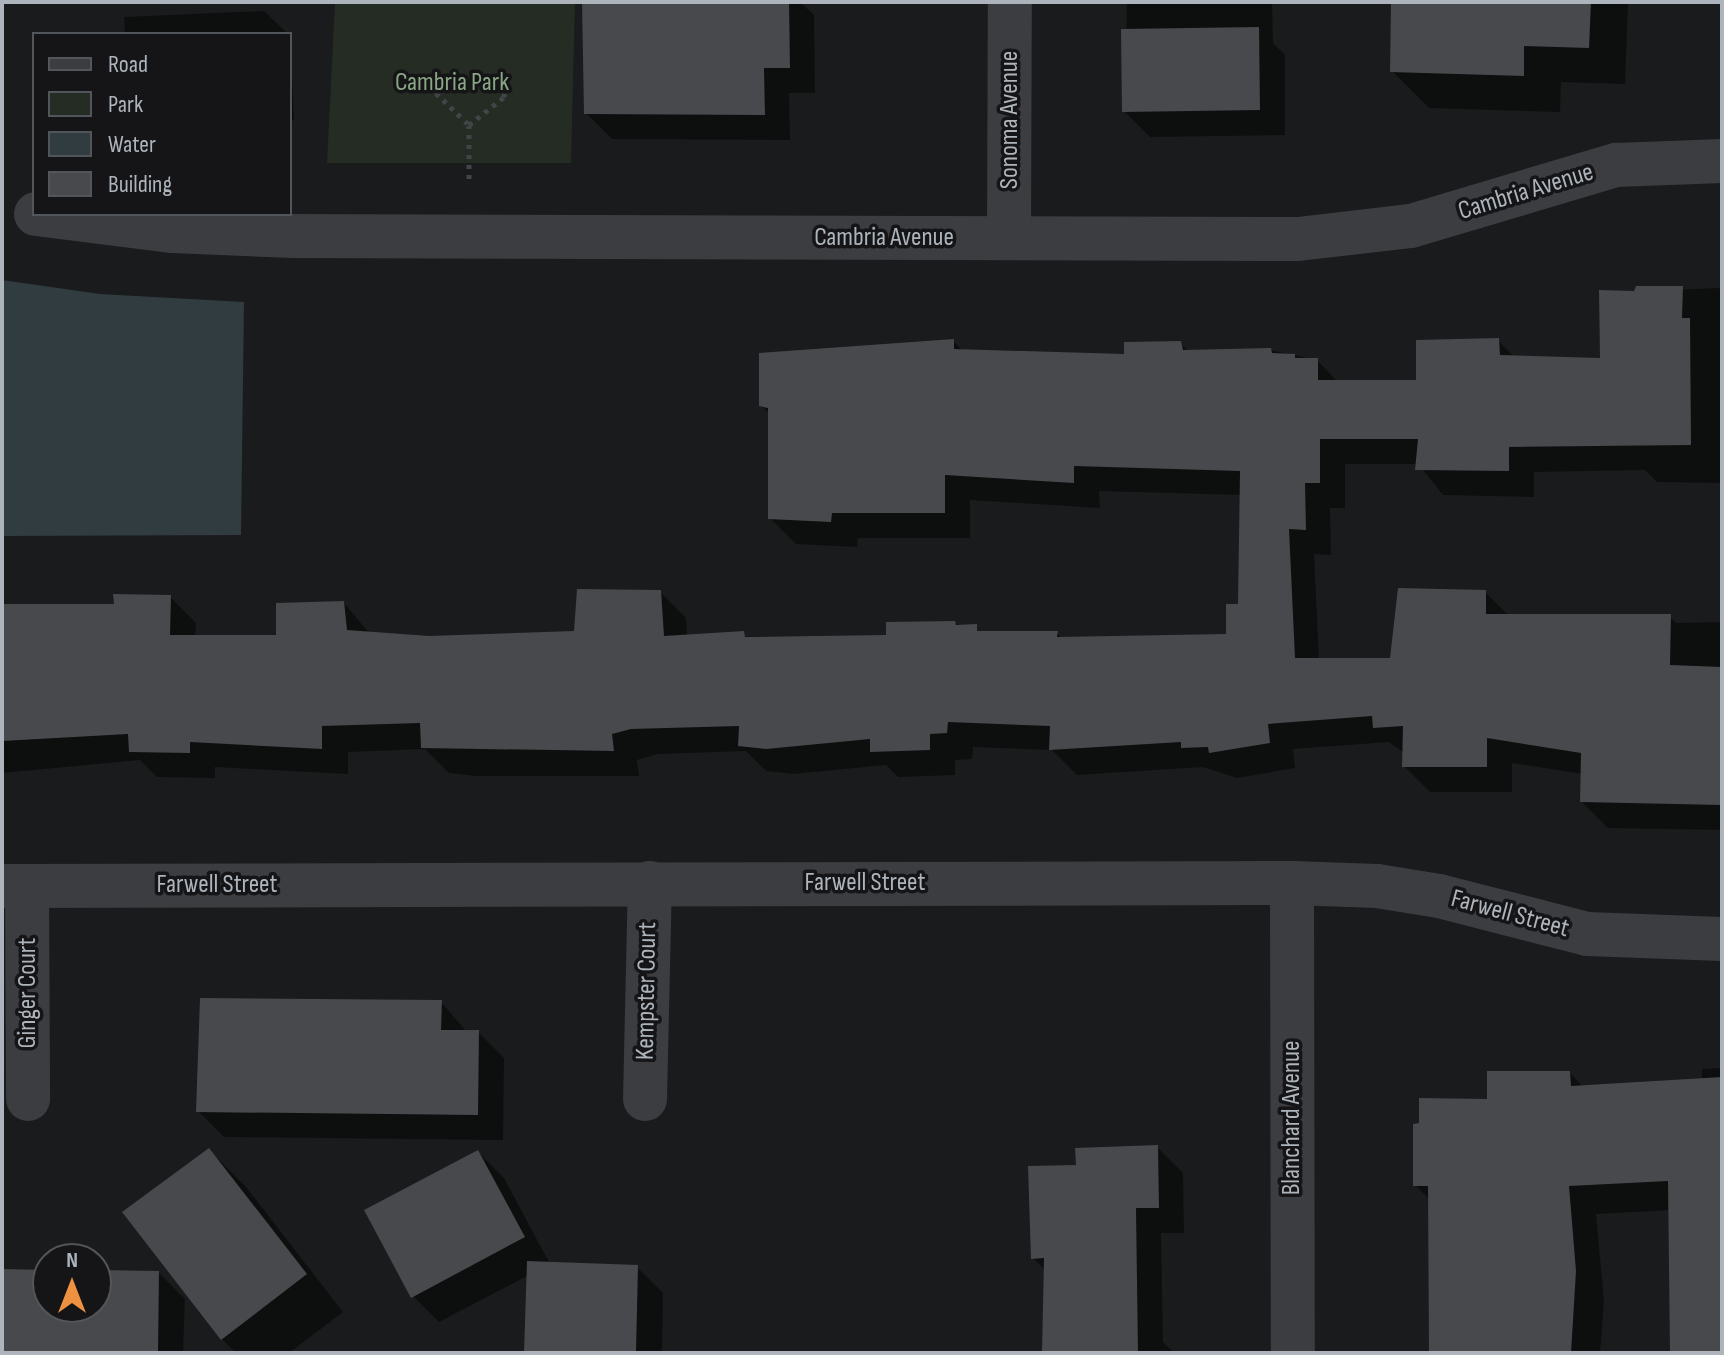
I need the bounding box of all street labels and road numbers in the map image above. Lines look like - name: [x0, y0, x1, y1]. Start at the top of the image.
- street label: Sonoma Avenue: [994, 51, 1026, 189]
- street label: Cambria Avenue: [1455, 157, 1597, 227]
- street label: Cambria Avenue: [814, 222, 954, 254]
- street label: Farwell Street: [805, 867, 925, 899]
- street label: Farwell Street: [157, 869, 277, 901]
- street label: Farwell Street: [1448, 883, 1572, 945]
- street label: Kempster Court: [630, 922, 664, 1060]
- street label: Ginger Court: [12, 937, 44, 1049]
- street label: Blanchard Avenue: [1276, 1041, 1308, 1195]

